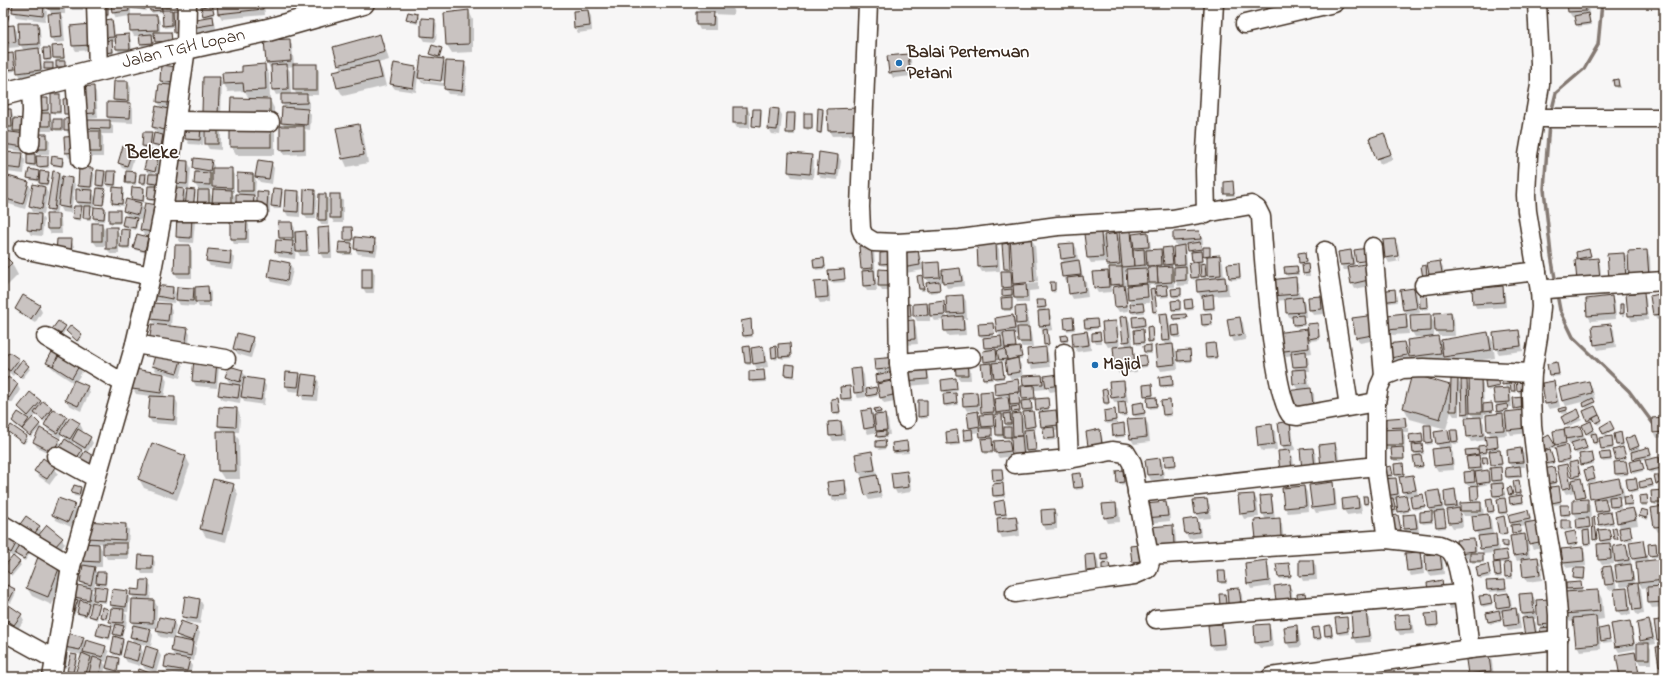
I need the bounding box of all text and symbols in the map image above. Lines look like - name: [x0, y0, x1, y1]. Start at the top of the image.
- street label: Jalan TGH Lopan: [119, 22, 248, 77]
- place label: Balai Pertemuan Petani: [906, 40, 1029, 87]
- marker: Balai Pertemuan Petani: [894, 58, 904, 68]
- district label: Beleke: [125, 139, 179, 168]
- place label: Majid: [1103, 352, 1141, 378]
- marker: Majid: [1090, 360, 1100, 370]

